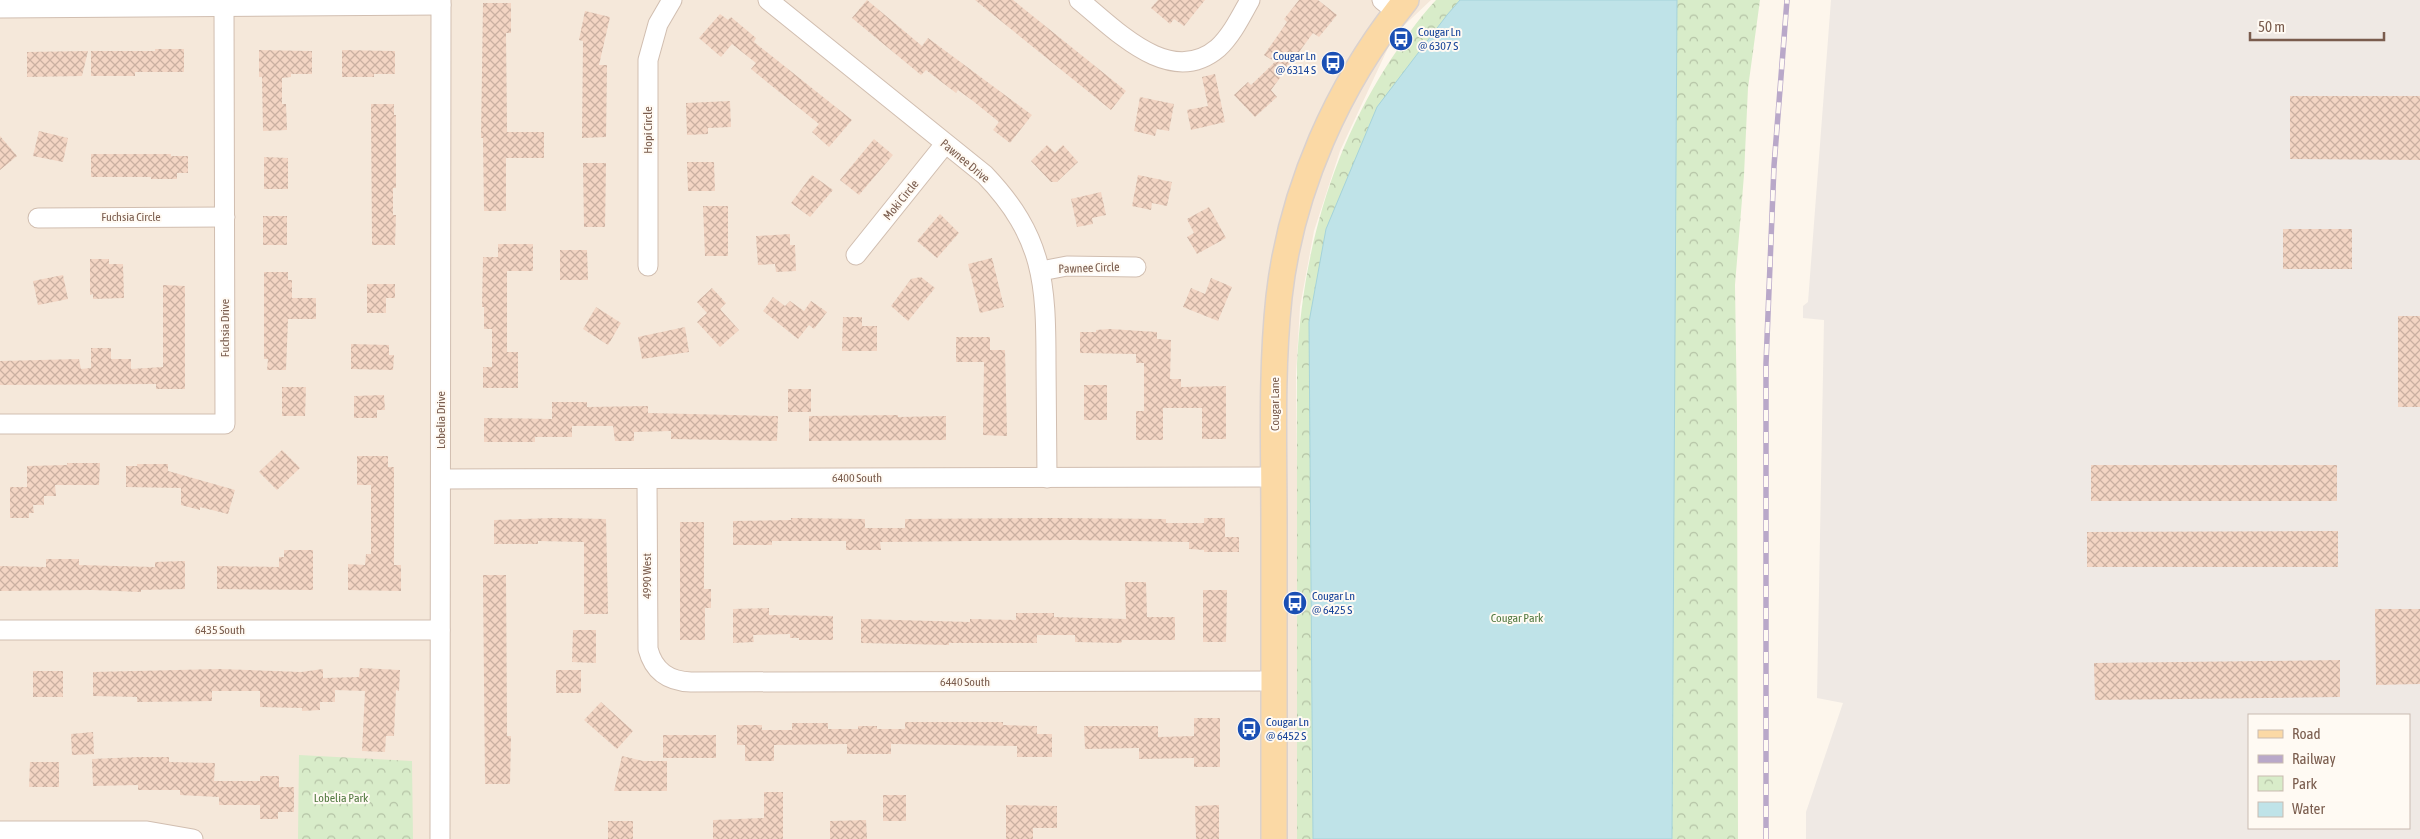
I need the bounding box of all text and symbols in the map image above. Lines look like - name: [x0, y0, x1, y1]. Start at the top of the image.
- scale bar: [2250, 10, 2384, 42]
- text: 50 m: [2258, 18, 2285, 35]
- place label: Cougar Ln @ 6307 S: [1418, 25, 1461, 53]
- bus stop icon: Cougar Ln @ 6307 S: [1388, 26, 1414, 52]
- place label: Cougar Ln @ 6314 S: [1273, 49, 1316, 77]
- bus stop icon: Cougar Ln @ 6314 S: [1320, 50, 1346, 76]
- street label: Hopi Circle: [641, 106, 655, 154]
- street label: Pawnee Drive: [938, 136, 992, 186]
- street label: Moki Circle: [881, 177, 921, 223]
- street label: Fuchsia Circle: [101, 210, 161, 224]
- street label: Pawnee Circle: [1058, 260, 1120, 276]
- street label: Fuchsia Drive: [218, 299, 232, 357]
- street label: Cougar Lane: [1268, 377, 1282, 431]
- street label: Lobelia Drive: [434, 391, 448, 449]
- street label: 6400 South: [832, 471, 882, 485]
- street label: 4990 West: [640, 553, 654, 599]
- place label: Cougar Ln @ 6425 S: [1312, 589, 1355, 617]
- bus stop icon: Cougar Ln @ 6425 S: [1282, 590, 1308, 616]
- park label: Cougar Park: [1491, 611, 1544, 625]
- street label: 6435 South: [195, 623, 245, 637]
- street label: 6440 South: [940, 675, 990, 689]
- legend: [2248, 714, 2410, 829]
- place label: Cougar Ln @ 6452 S: [1266, 715, 1309, 743]
- bus stop icon: Cougar Ln @ 6452 S: [1236, 716, 1262, 742]
- text: Road: [2292, 725, 2321, 742]
- text: Railway: [2292, 750, 2336, 767]
- text: Park: [2292, 775, 2317, 792]
- park label: Lobelia Park: [314, 791, 369, 805]
- text: Water: [2292, 800, 2325, 817]

